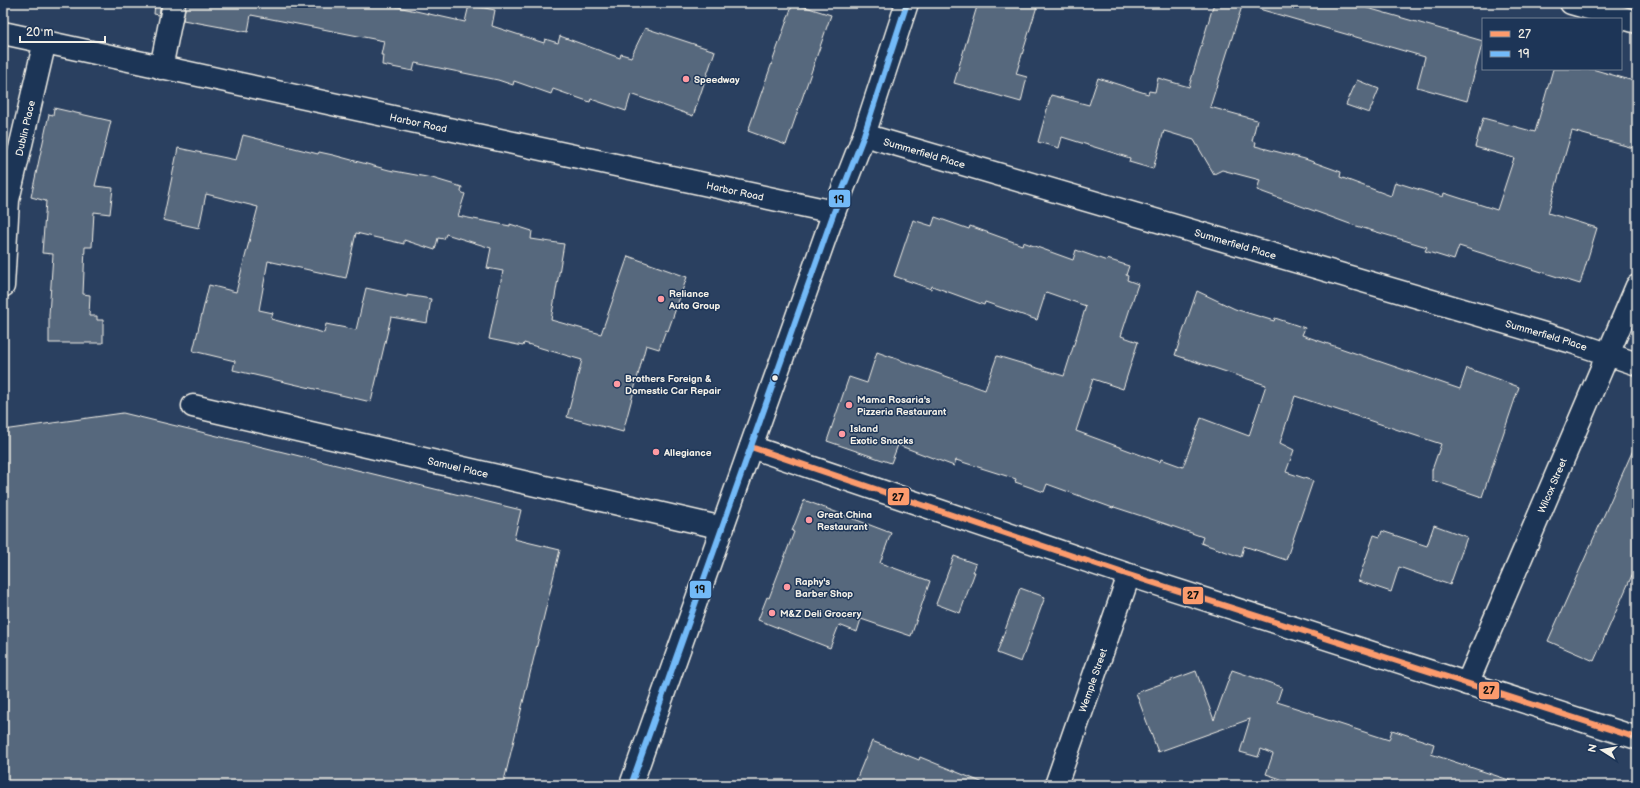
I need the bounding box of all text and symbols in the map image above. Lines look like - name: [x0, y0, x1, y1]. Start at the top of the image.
- scale bar: [20, 18, 105, 44]
- legend: [1482, 18, 1622, 70]
- text: 20 m: [26, 25, 53, 40]
- text: 27: [1518, 27, 1531, 42]
- text: 19: [1518, 47, 1530, 62]
- marker: Speedway: [681, 74, 691, 84]
- place label: Speedway: [694, 74, 740, 86]
- street label: Dublin Place: [13, 99, 38, 157]
- street label: Harbor Road: [388, 111, 448, 136]
- street label: Summerfield Place: [882, 136, 967, 171]
- street label: Harbor Road: [705, 180, 765, 204]
- line badge: 19: [828, 189, 851, 208]
- text: 19: [833, 193, 845, 206]
- street label: Summerfield Place: [1193, 227, 1278, 262]
- place label: Reliance Auto Group: [668, 288, 721, 312]
- marker: Reliance Auto Group: [656, 294, 666, 304]
- street label: Summerfield Place: [1504, 318, 1588, 354]
- place label: Brothers Foreign & Domestic Car Repair: [625, 373, 722, 397]
- unlabelled marker: [770, 373, 780, 383]
- marker: Brothers Foreign & Domestic Car Repair: [612, 379, 622, 389]
- place label: Mama Rosaria's Pizzeria Restaurant: [857, 394, 947, 418]
- marker: Mama Rosaria's Pizzeria Restaurant: [844, 400, 854, 410]
- place label: Island Exotic Snacks: [850, 423, 914, 447]
- marker: Island Exotic Snacks: [837, 429, 847, 439]
- marker: Allegiance: [651, 447, 661, 457]
- place label: Allegiance: [663, 447, 712, 459]
- street label: Samuel Place: [426, 455, 489, 481]
- street label: Wilcox Street: [1536, 456, 1570, 515]
- line badge: 27: [887, 487, 910, 506]
- text: 27: [892, 491, 904, 504]
- place label: Great China Restaurant: [817, 509, 872, 533]
- marker: Great China Restaurant: [804, 515, 814, 525]
- place label: Raphy's Barber Shop: [795, 576, 853, 600]
- line badge: 19: [689, 580, 712, 599]
- marker: Raphy's Barber Shop: [782, 582, 792, 592]
- text: 19: [694, 583, 706, 596]
- line badge: 27: [1182, 586, 1204, 605]
- text: 27: [1187, 589, 1199, 602]
- marker: M&Z Deli Grocery: [767, 608, 777, 618]
- place label: M&Z Deli Grocery: [780, 608, 862, 620]
- street label: Wemple Street: [1077, 647, 1110, 714]
- line badge: 27: [1478, 681, 1500, 700]
- text: 27: [1483, 684, 1495, 697]
- north arrow: [1582, 730, 1622, 770]
- text: N: [1586, 743, 1600, 753]

